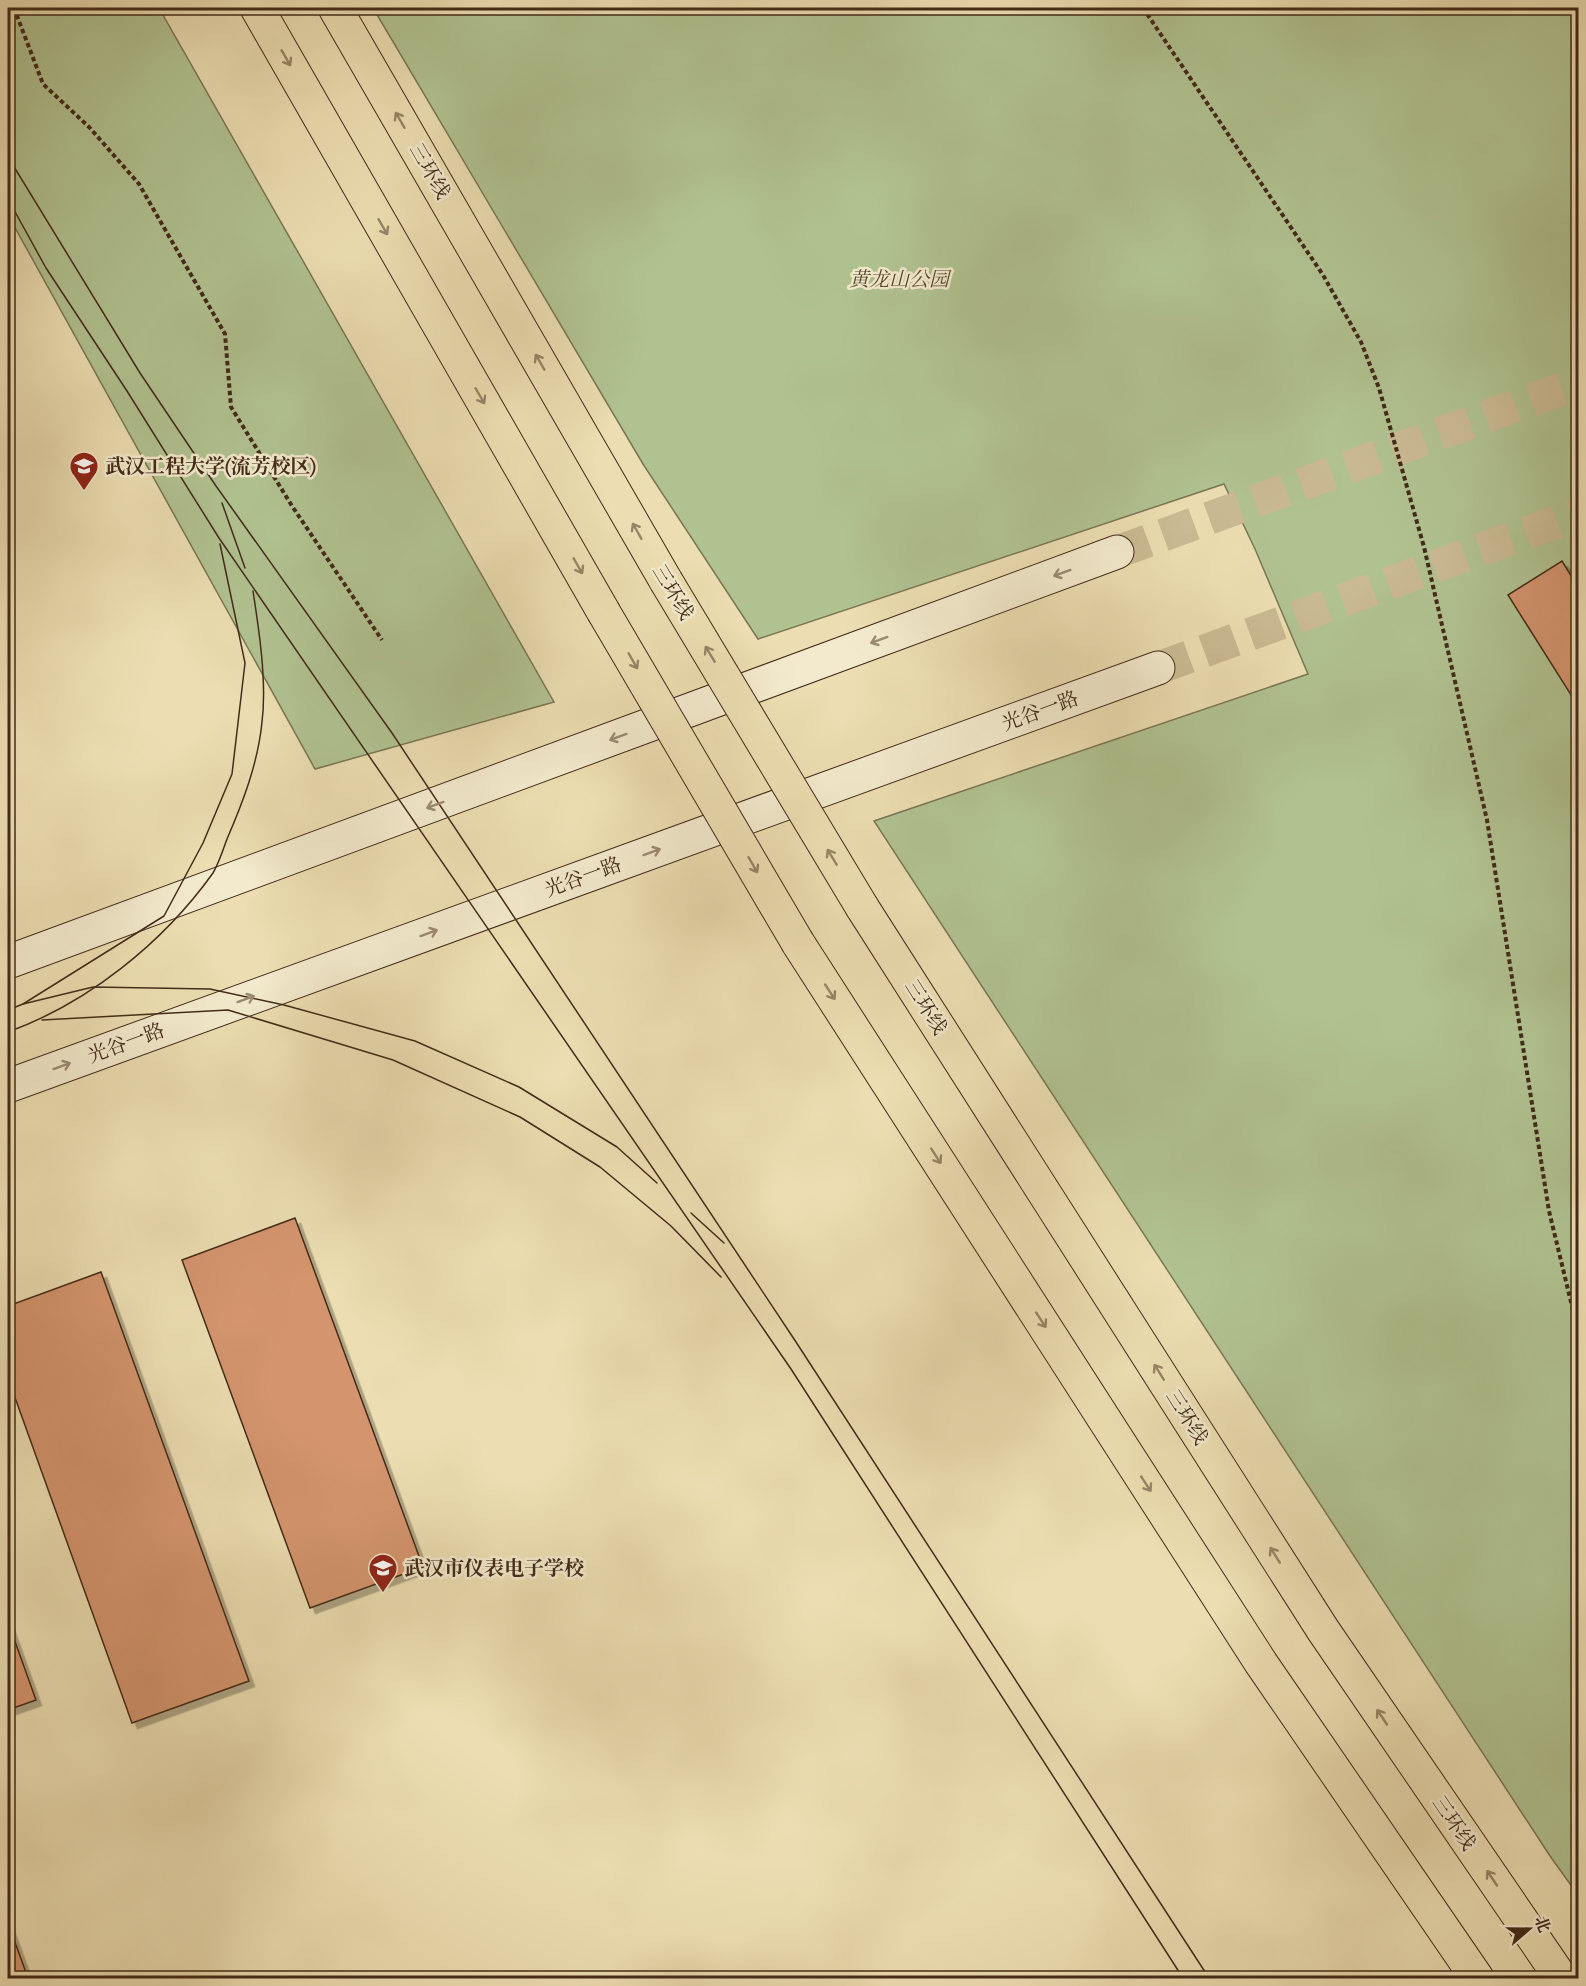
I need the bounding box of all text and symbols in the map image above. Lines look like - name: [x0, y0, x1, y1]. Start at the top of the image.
- one-way arrow: [280, 49, 292, 66]
- one-way arrow: [394, 112, 406, 129]
- street label: 三环线: [405, 139, 455, 203]
- one-way arrow: [378, 218, 390, 235]
- park label: 黄龙山公园: [849, 268, 952, 291]
- one-way arrow: [533, 354, 545, 371]
- one-way arrow: [475, 388, 487, 405]
- school or university icon: 武汉工程大学(流芳校区): [68, 450, 100, 492]
- place label: 武汉工程大学(流芳校区): [105, 455, 316, 478]
- one-way arrow: [631, 523, 643, 540]
- one-way arrow: [572, 557, 584, 574]
- street label: 三环线: [648, 560, 698, 624]
- one-way arrow: [1053, 568, 1072, 579]
- one-way arrow: [870, 636, 889, 647]
- one-way arrow: [704, 646, 716, 663]
- one-way arrow: [627, 652, 639, 669]
- street label: 光谷一路: [998, 687, 1082, 735]
- one-way arrow: [609, 732, 627, 743]
- one-way arrow: [426, 800, 445, 811]
- one-way arrow: [642, 845, 661, 856]
- one-way arrow: [826, 849, 838, 866]
- street label: 光谷一路: [541, 853, 625, 901]
- one-way arrow: [748, 856, 759, 874]
- one-way arrow: [419, 926, 438, 937]
- street label: 三环线: [900, 975, 952, 1039]
- one-way arrow: [824, 983, 836, 1000]
- one-way arrow: [236, 993, 255, 1004]
- street label: 光谷一路: [84, 1019, 168, 1067]
- one-way arrow: [53, 1059, 71, 1070]
- one-way arrow: [930, 1147, 942, 1164]
- one-way arrow: [1035, 1311, 1047, 1328]
- one-way arrow: [1152, 1364, 1165, 1381]
- street label: 三环线: [1161, 1385, 1213, 1449]
- one-way arrow: [1141, 1475, 1153, 1492]
- one-way arrow: [1268, 1547, 1280, 1564]
- school or university icon: 武汉市仪表电子学校: [367, 1552, 399, 1594]
- place label: 武汉市仪表电子学校: [404, 1557, 584, 1580]
- one-way arrow: [1376, 1710, 1388, 1726]
- street label: 三环线: [1428, 1792, 1480, 1854]
- one-way arrow: [1486, 1871, 1498, 1887]
- north arrow: [1499, 1899, 1559, 1959]
- text: 北: [1531, 1913, 1554, 1935]

